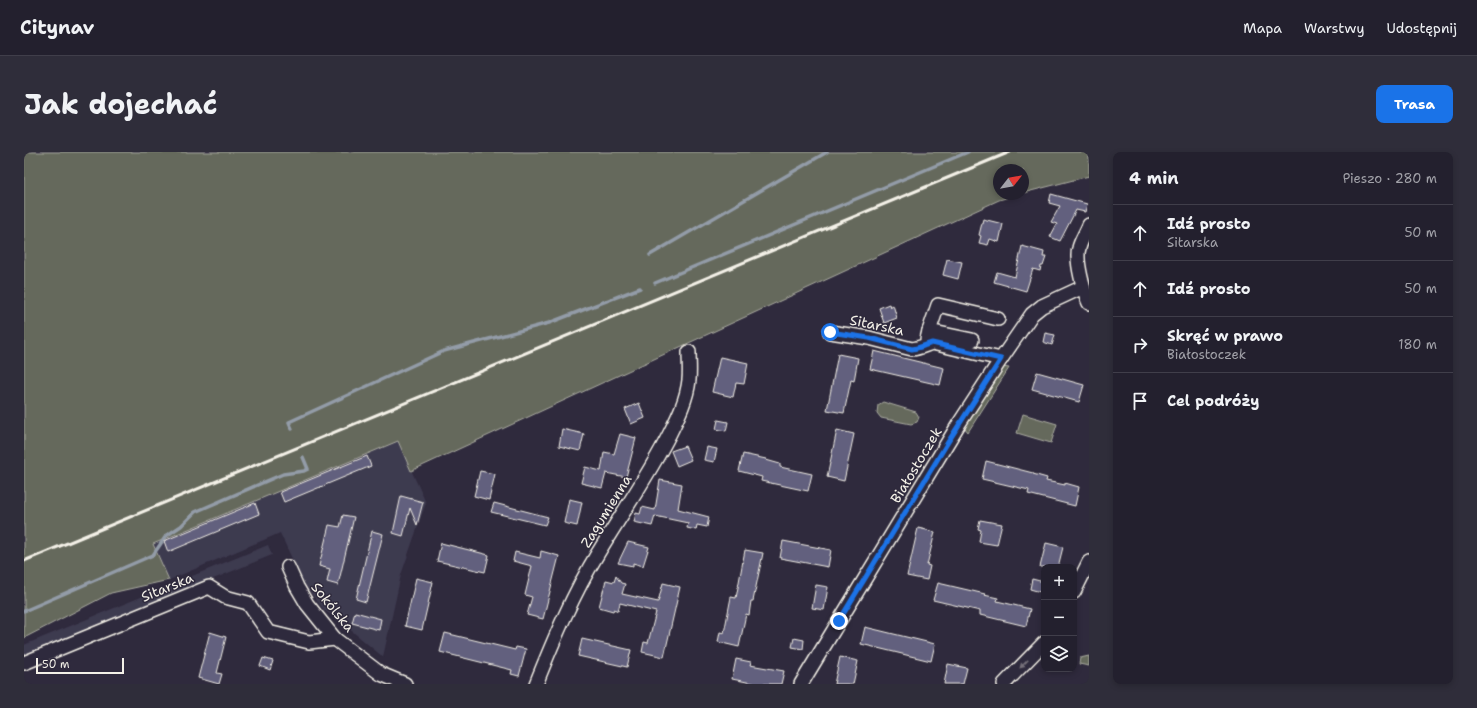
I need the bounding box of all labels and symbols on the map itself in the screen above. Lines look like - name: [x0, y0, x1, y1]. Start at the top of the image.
- north arrow: [993, 164, 1029, 200]
- street label: Sitarska: [848, 310, 906, 340]
- route start: [821, 323, 839, 341]
- street label: Białostoczek: [886, 424, 946, 506]
- street label: Zagumienna: [577, 471, 636, 551]
- street label: Sitarska: [138, 568, 196, 606]
- street label: Sokólska: [307, 578, 359, 636]
- route end: [830, 612, 848, 630]
- scale bar: [36, 656, 124, 675]
- one-way arrow: [1019, 659, 1029, 669]

